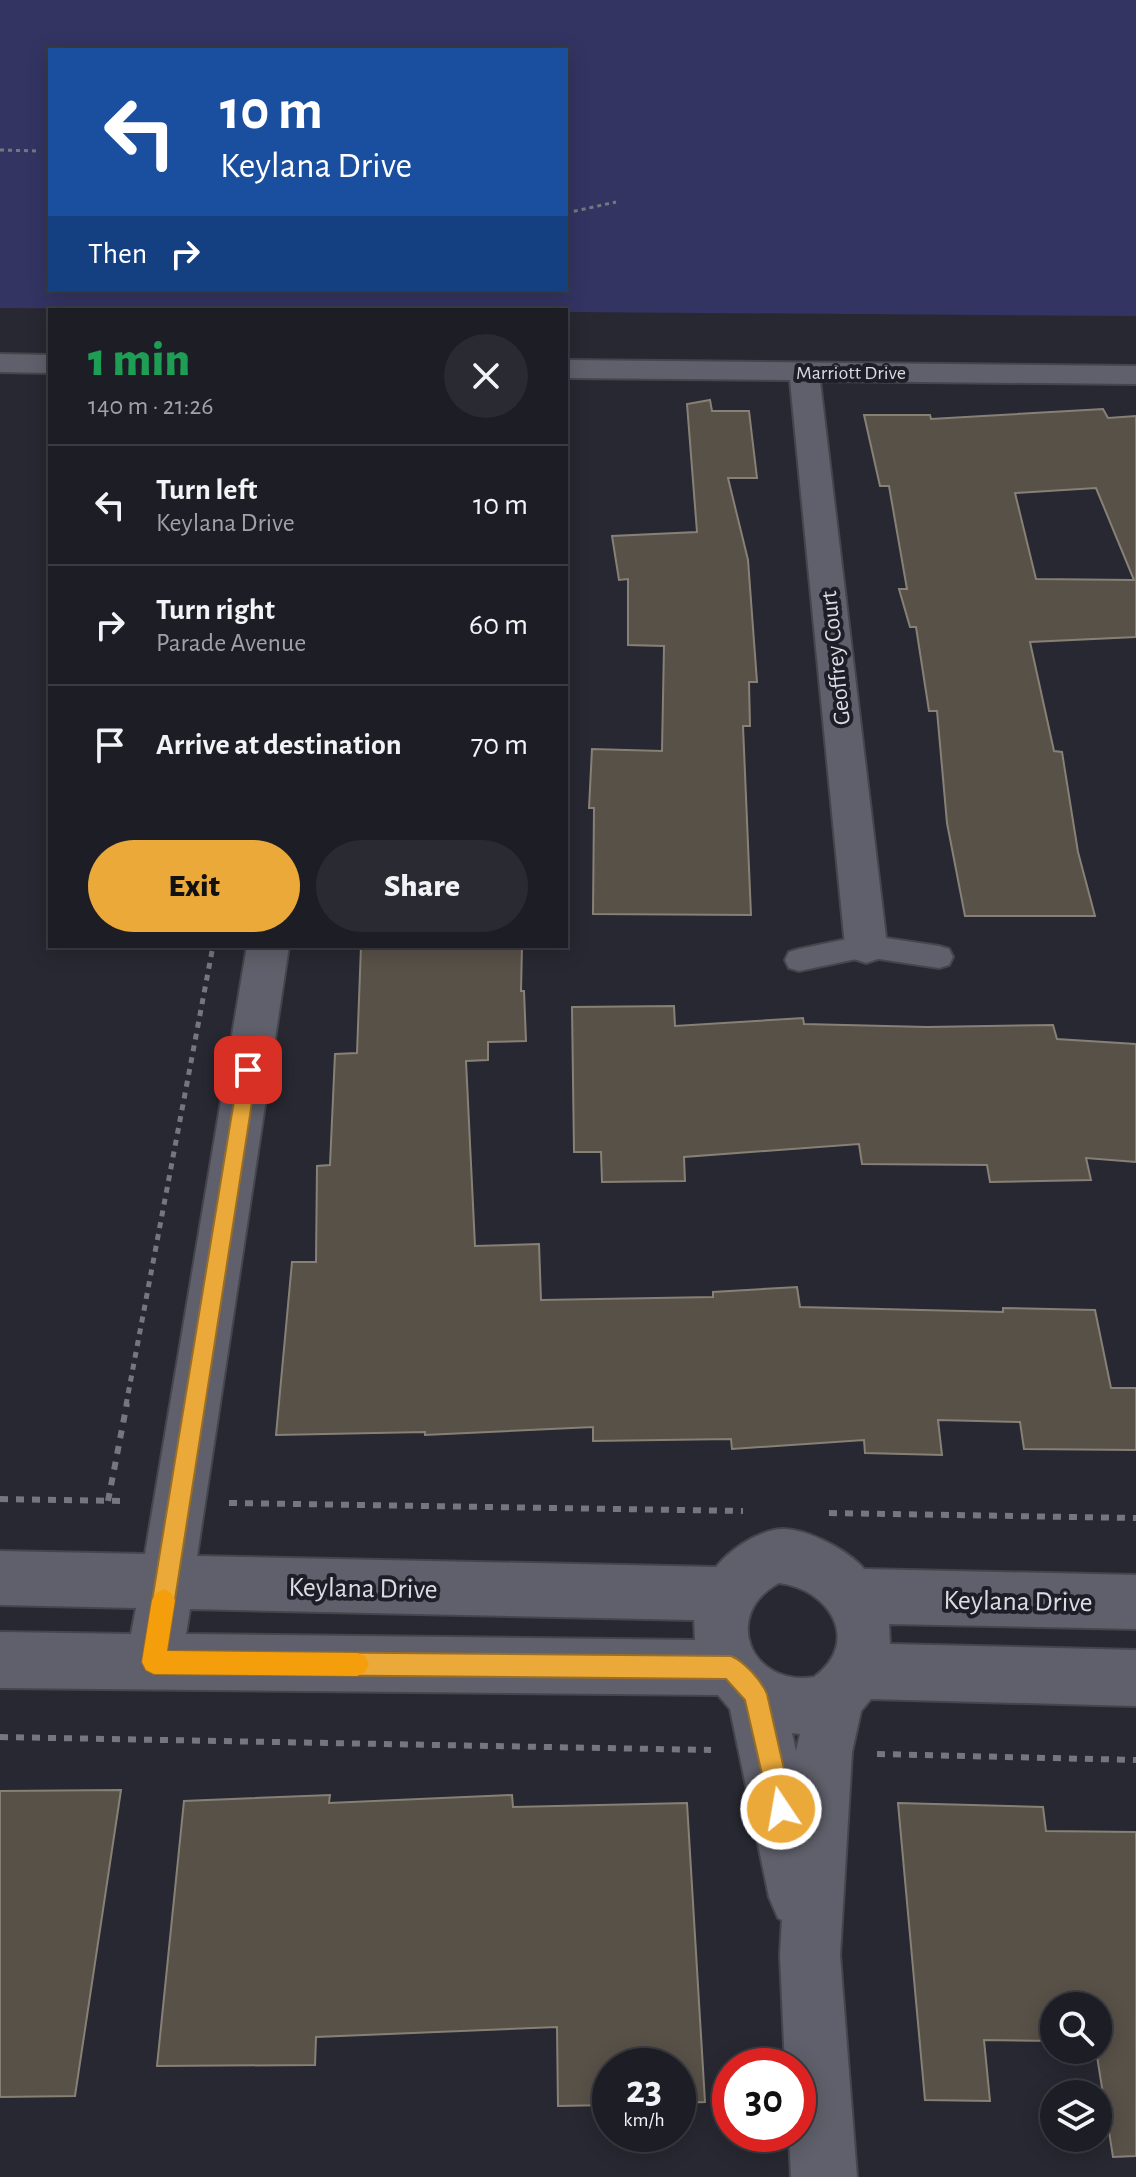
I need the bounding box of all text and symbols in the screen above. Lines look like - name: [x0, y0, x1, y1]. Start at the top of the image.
- icon: left: [88, 80, 192, 184]
- text: 10 m: [220, 83, 323, 139]
- text: Keylana Drive: [220, 148, 412, 184]
- icon: right: [163, 232, 207, 276]
- text: Then: [88, 239, 147, 269]
- button: close: [444, 334, 528, 418]
- text: 1 min: [88, 337, 190, 385]
- street label: Marriott Drive: [796, 363, 906, 383]
- text: 140 m · 21:26: [88, 393, 214, 419]
- text: Turn left: [156, 475, 257, 505]
- icon: left: [88, 483, 132, 527]
- text: 10 m: [473, 490, 528, 520]
- text: Keylana Drive: [156, 510, 295, 536]
- street label: Geoffrey Court: [817, 589, 855, 726]
- text: Turn right: [156, 595, 275, 625]
- icon: right: [88, 603, 132, 647]
- text: 60 m: [469, 610, 528, 640]
- text: Parade Avenue: [156, 630, 306, 656]
- icon: arrive: [88, 723, 132, 767]
- text: Arrive at destination: [156, 730, 402, 760]
- text: 70 m: [471, 730, 528, 760]
- button: Exit: [88, 840, 300, 932]
- button: Share: [316, 840, 528, 932]
- pin: [214, 1036, 282, 1104]
- icon: arrive: [226, 1048, 270, 1092]
- street label: Keylana Drive: [288, 1574, 438, 1604]
- street label: Keylana Drive: [943, 1587, 1093, 1617]
- position arrow: [739, 1767, 823, 1851]
- map controls: [1040, 1992, 1112, 2152]
- button: search: [1040, 1992, 1112, 2064]
- speed limit sign: 30: [712, 2048, 816, 2152]
- text: 23: [626, 2070, 662, 2110]
- button: layers: [1040, 2080, 1112, 2152]
- text: km/h: [623, 2110, 665, 2130]

